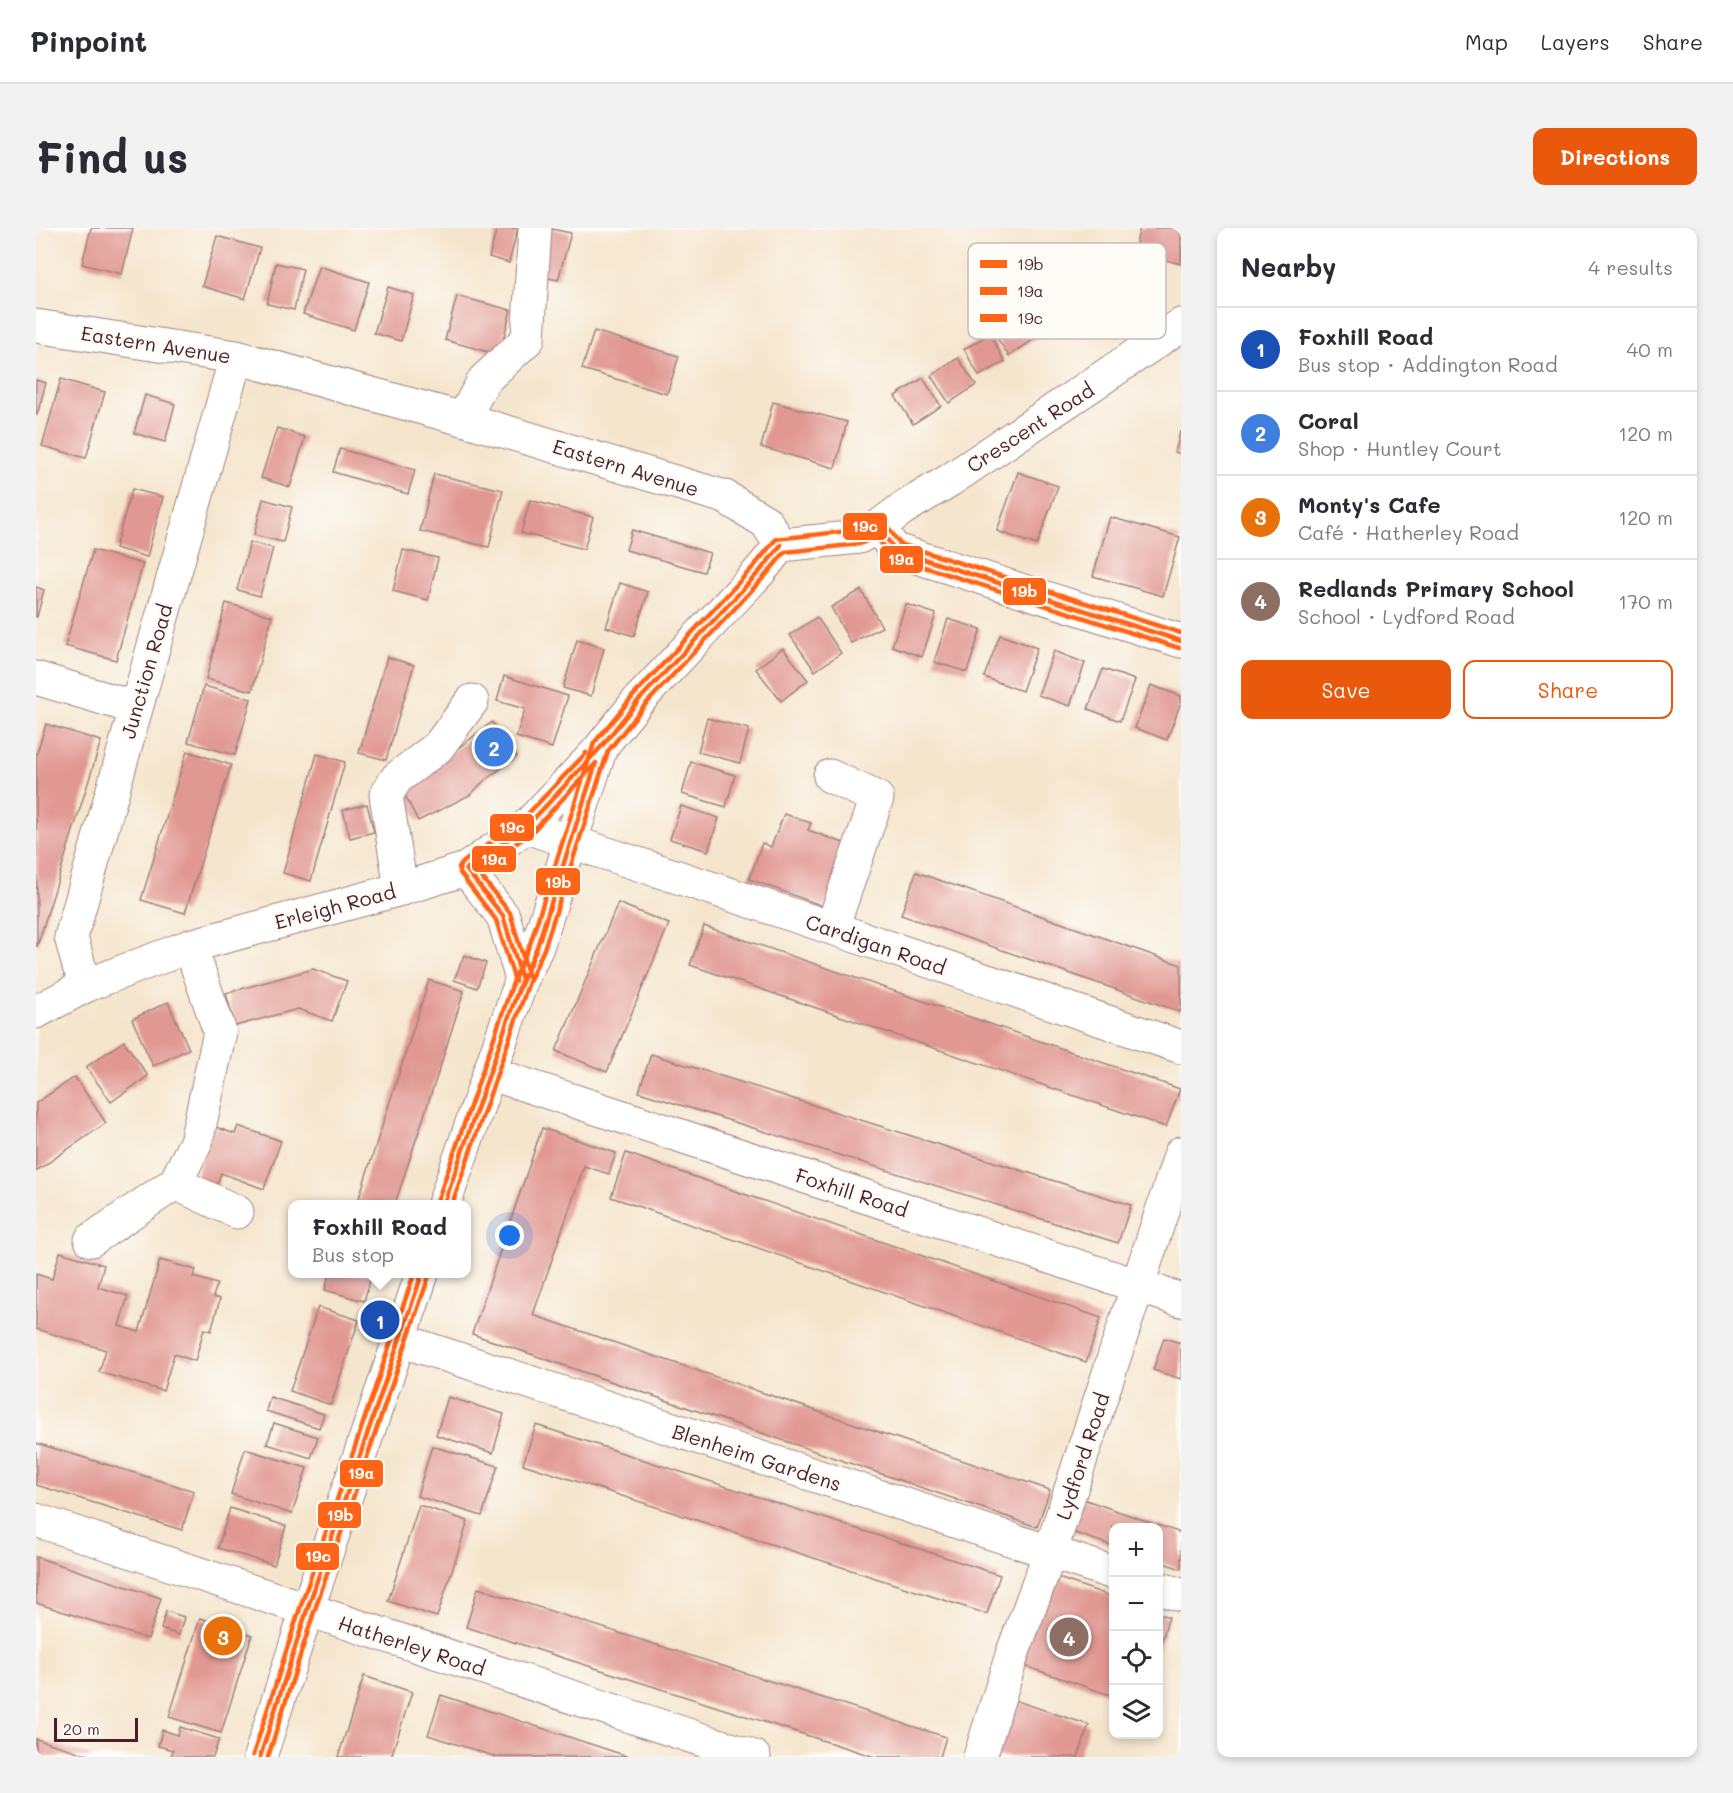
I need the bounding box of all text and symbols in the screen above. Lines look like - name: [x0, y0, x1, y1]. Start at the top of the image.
- text: Pinpoint: [30, 23, 147, 59]
- text: Map: [1465, 28, 1508, 55]
- text: Layers: [1541, 28, 1610, 55]
- text: Share: [1643, 28, 1703, 55]
- button: Directions: [1533, 128, 1697, 185]
- text: Find us: [36, 129, 188, 184]
- legend: [968, 243, 1166, 339]
- text: Nearby: [1241, 250, 1336, 284]
- text: 19b: [1017, 253, 1044, 274]
- text: 4 results: [1588, 254, 1673, 280]
- text: 19a: [1017, 280, 1044, 301]
- text: 19c: [1017, 307, 1043, 328]
- street label: Eastern Avenue: [79, 319, 233, 369]
- text: Foxhill Road: [1298, 322, 1433, 351]
- text: 1: [1256, 336, 1265, 362]
- text: 40 m: [1627, 336, 1673, 362]
- text: Bus stop · Addington Road: [1298, 351, 1558, 377]
- street label: Crescent Road: [961, 376, 1099, 478]
- text: Coral: [1298, 406, 1359, 435]
- text: 2: [1255, 420, 1266, 446]
- text: 120 m: [1618, 420, 1673, 446]
- street label: Eastern Avenue: [550, 432, 702, 502]
- text: Shop · Huntley Court: [1298, 435, 1502, 461]
- text: Monty's Cafe: [1298, 490, 1441, 519]
- text: 3: [1255, 504, 1267, 530]
- text: 120 m: [1618, 504, 1673, 530]
- line badge: 19c: [842, 512, 888, 541]
- text: 19c: [852, 515, 878, 536]
- text: Café · Hatherley Road: [1298, 519, 1519, 545]
- line badge: 19a: [879, 545, 924, 574]
- text: 19a: [888, 548, 914, 569]
- text: Redlands Primary School: [1298, 574, 1574, 603]
- line badge: 19b: [1002, 577, 1047, 606]
- text: 19b: [1011, 580, 1037, 601]
- text: 4: [1254, 588, 1267, 614]
- text: 170 m: [1618, 588, 1673, 614]
- street label: Junction Road: [114, 601, 178, 741]
- text: School · Lydford Road: [1298, 603, 1515, 629]
- button: Save: [1241, 660, 1451, 719]
- button: Share: [1463, 660, 1673, 719]
- pin: 2: [474, 724, 514, 770]
- line badge: 19c: [489, 813, 535, 842]
- text: 19c: [499, 816, 525, 837]
- line badge: 19a: [471, 845, 517, 873]
- text: 19a: [481, 848, 507, 869]
- line badge: 19b: [535, 867, 581, 896]
- text: 19b: [545, 871, 571, 892]
- street label: Erleigh Road: [272, 877, 398, 935]
- street label: Cardigan Road: [802, 908, 950, 980]
- street label: Foxhill Road: [792, 1162, 912, 1222]
- popup: [288, 1200, 471, 1278]
- text: Foxhill Road: [312, 1212, 447, 1241]
- your location: [495, 1221, 524, 1250]
- text: Bus stop: [312, 1241, 394, 1267]
- pin: 1: [360, 1298, 400, 1342]
- street label: Lydford Road: [1049, 1389, 1115, 1523]
- street label: Blenheim Gardens: [669, 1417, 845, 1497]
- line badge: 19a: [339, 1459, 384, 1488]
- text: 19a: [348, 1462, 374, 1483]
- line badge: 19b: [317, 1501, 362, 1529]
- text: 19b: [327, 1504, 353, 1525]
- map controls: [1109, 1523, 1163, 1739]
- button: +: [1109, 1523, 1163, 1577]
- line badge: 19c: [295, 1542, 340, 1571]
- text: 19c: [305, 1545, 331, 1566]
- button: −: [1109, 1577, 1163, 1631]
- street label: Hatherley Road: [335, 1609, 489, 1681]
- pin: 3: [204, 1614, 243, 1658]
- pin: 4: [1050, 1614, 1088, 1660]
- button: locate: [1109, 1631, 1163, 1685]
- button: layers: [1109, 1685, 1163, 1739]
- scale bar: [54, 1715, 138, 1742]
- text: 20 m: [63, 1718, 100, 1739]

